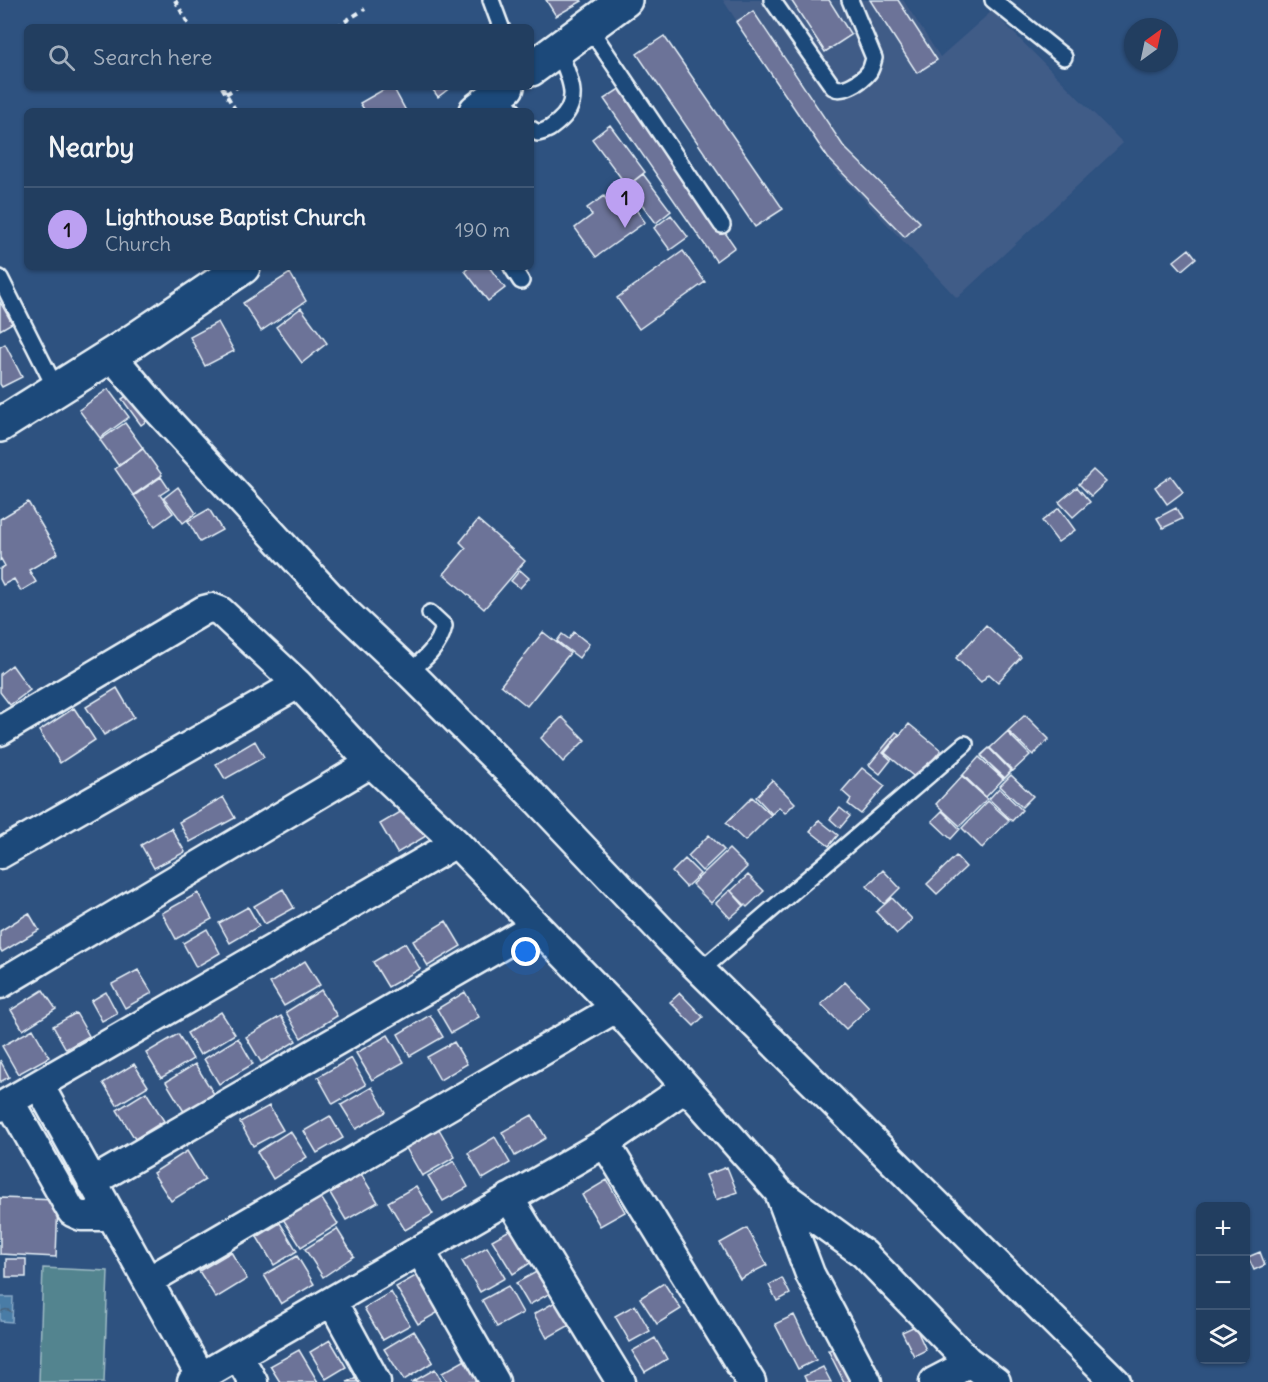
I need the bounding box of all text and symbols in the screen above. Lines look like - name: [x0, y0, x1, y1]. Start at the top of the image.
- north arrow: [1124, 18, 1178, 72]
- search box: [24, 24, 534, 90]
- icon: search: [45, 41, 78, 74]
- text: Search here: [93, 43, 212, 71]
- text: Nearby: [48, 131, 134, 164]
- pin: 1: [606, 178, 644, 228]
- text: Lighthouse Baptist Church: [105, 203, 366, 231]
- text: 1: [64, 217, 71, 242]
- text: 190 m: [455, 217, 510, 242]
- text: Church: [105, 231, 171, 256]
- your location: [511, 937, 540, 966]
- map controls: [1196, 1202, 1250, 1364]
- button: +: [1196, 1202, 1250, 1256]
- button: −: [1196, 1256, 1250, 1310]
- button: layers: [1196, 1310, 1250, 1364]

